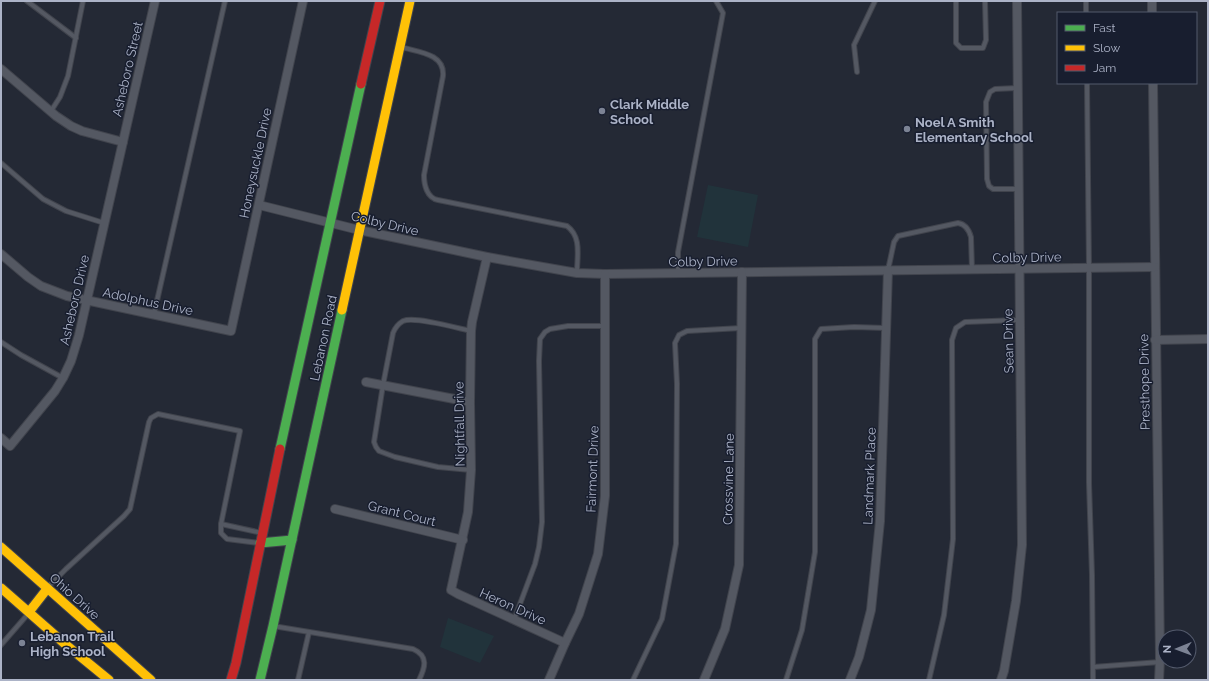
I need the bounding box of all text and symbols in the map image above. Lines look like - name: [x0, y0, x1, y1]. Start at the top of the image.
- legend: [1057, 12, 1197, 84]
- street label: Asheboro Street: [109, 19, 146, 118]
- text: Fast: [1093, 21, 1116, 35]
- text: Slow: [1093, 41, 1120, 55]
- text: Jam: [1093, 61, 1116, 75]
- place label: Clark Middle School: [610, 97, 689, 127]
- street label: Honeysuckle Drive: [236, 106, 275, 220]
- marker: Clark Middle School: [597, 106, 607, 116]
- place label: Noel A Smith Elementary School: [915, 115, 1034, 145]
- marker: Noel A Smith Elementary School: [902, 124, 912, 134]
- street label: Colby Drive: [350, 208, 421, 239]
- street label: Colby Drive: [992, 249, 1062, 266]
- street label: Asheboro Drive: [57, 253, 92, 347]
- street label: Colby Drive: [668, 253, 738, 270]
- street label: Adolphus Drive: [101, 285, 195, 318]
- street label: Lebanon Road: [307, 294, 340, 382]
- street label: Sean Drive: [1000, 308, 1017, 373]
- street label: Presthope Drive: [1136, 334, 1153, 430]
- street label: Nightfall Drive: [451, 381, 468, 467]
- street label: Fairmont Drive: [583, 425, 602, 513]
- street label: Landmark Place: [860, 427, 879, 525]
- street label: Crossvine Lane: [720, 433, 737, 525]
- street label: Grant Court: [366, 498, 438, 529]
- street label: Ohio Drive: [47, 570, 103, 623]
- street label: Heron Drive: [477, 585, 549, 628]
- place label: Lebanon Trail High School: [30, 629, 116, 659]
- north arrow: [1157, 629, 1197, 669]
- marker: Lebanon Trail High School: [17, 638, 27, 648]
- text: N: [1161, 645, 1174, 653]

